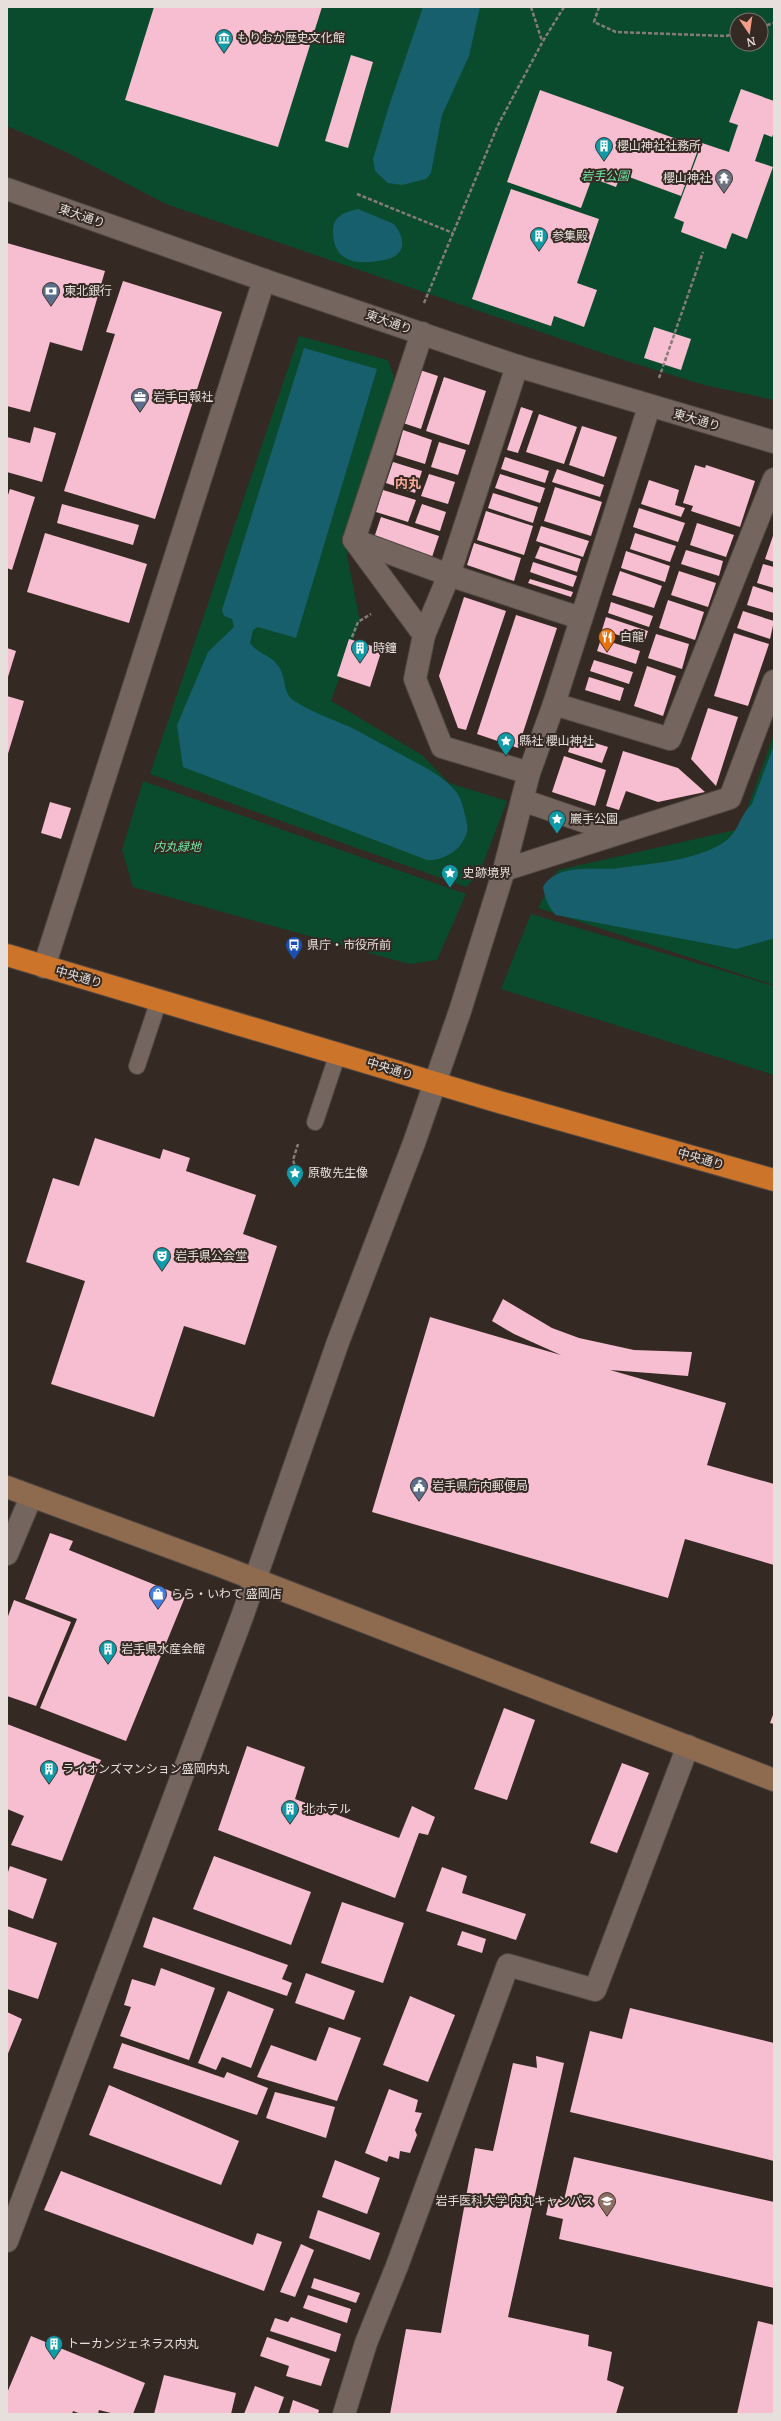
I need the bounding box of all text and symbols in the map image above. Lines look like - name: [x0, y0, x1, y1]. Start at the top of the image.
- north arrow: [729, 12, 769, 52]
- museum icon: もりおか歴史文化館: [214, 28, 234, 53]
- place label: もりおか歴史文化館: [237, 30, 345, 45]
- text: N: [745, 34, 757, 50]
- building icon: 櫻山神社社務所: [594, 136, 614, 161]
- place label: 櫻山神社社務所: [617, 138, 701, 153]
- park label: 岩手公園: [581, 168, 631, 183]
- temple icon: 櫻山神社: [714, 168, 734, 193]
- place label: 櫻山神社: [663, 170, 711, 185]
- street label: 東大通り: [57, 201, 107, 230]
- building icon: 参集殿: [529, 226, 549, 251]
- place label: 参集殿: [552, 228, 588, 243]
- bank icon: 東北銀行: [41, 281, 61, 306]
- place label: 東北銀行: [64, 283, 112, 298]
- street label: 東大通り: [364, 307, 414, 336]
- office icon: 岩手日報社: [130, 387, 150, 412]
- place label: 岩手日報社: [153, 389, 213, 404]
- street label: 東大通り: [672, 406, 722, 433]
- district label: 内丸: [395, 475, 421, 492]
- restaurant icon: 白龍: [597, 627, 617, 652]
- place label: 白龍: [620, 629, 644, 644]
- building icon: 時鐘: [350, 638, 370, 663]
- place label: 時鐘: [373, 640, 397, 655]
- place icon: 縣社 櫻山神社: [496, 731, 516, 756]
- place label: 縣社 櫻山神社: [519, 733, 594, 748]
- place icon: 巖手公園: [547, 809, 567, 834]
- place label: 巖手公園: [570, 811, 618, 826]
- park label: 内丸緑地: [153, 839, 203, 854]
- place icon: 史跡境界: [440, 863, 460, 888]
- place label: 史跡境界: [463, 865, 511, 880]
- bus stop icon: 県庁・市役所前: [284, 935, 304, 960]
- place label: 県庁・市役所前: [307, 937, 391, 952]
- street label: 中央通り: [54, 963, 104, 990]
- street label: 中央通り: [365, 1054, 415, 1083]
- street label: 中央通り: [676, 1145, 726, 1172]
- place icon: 原敬先生像: [285, 1163, 305, 1188]
- place label: 原敬先生像: [308, 1165, 368, 1180]
- theatre icon: 岩手県公会堂: [152, 1246, 172, 1271]
- place label: 岩手県公会堂: [175, 1248, 247, 1263]
- public building icon: 岩手県庁内郵便局: [409, 1476, 429, 1501]
- place label: 岩手県庁内郵便局: [432, 1478, 528, 1493]
- shop icon: らら・いわて 盛岡店: [148, 1584, 168, 1609]
- place label: らら・いわて 盛岡店: [171, 1586, 282, 1601]
- building icon: 岩手県水産会館: [98, 1639, 118, 1664]
- place label: 岩手県水産会館: [121, 1641, 205, 1656]
- building icon: ライオンズマンション盛岡内丸: [39, 1759, 59, 1784]
- place label: ライオンズマンション盛岡内丸: [62, 1761, 230, 1776]
- building icon: 北ホテル: [280, 1799, 300, 1824]
- place label: 北ホテル: [303, 1801, 351, 1816]
- school or university icon: 岩手医科大学 内丸キャンパス: [597, 2191, 617, 2216]
- place label: 岩手医科大学 内丸キャンパス: [435, 2193, 594, 2208]
- building icon: トーカンジェネラス内丸: [44, 2334, 64, 2359]
- place label: トーカンジェネラス内丸: [67, 2336, 199, 2351]

